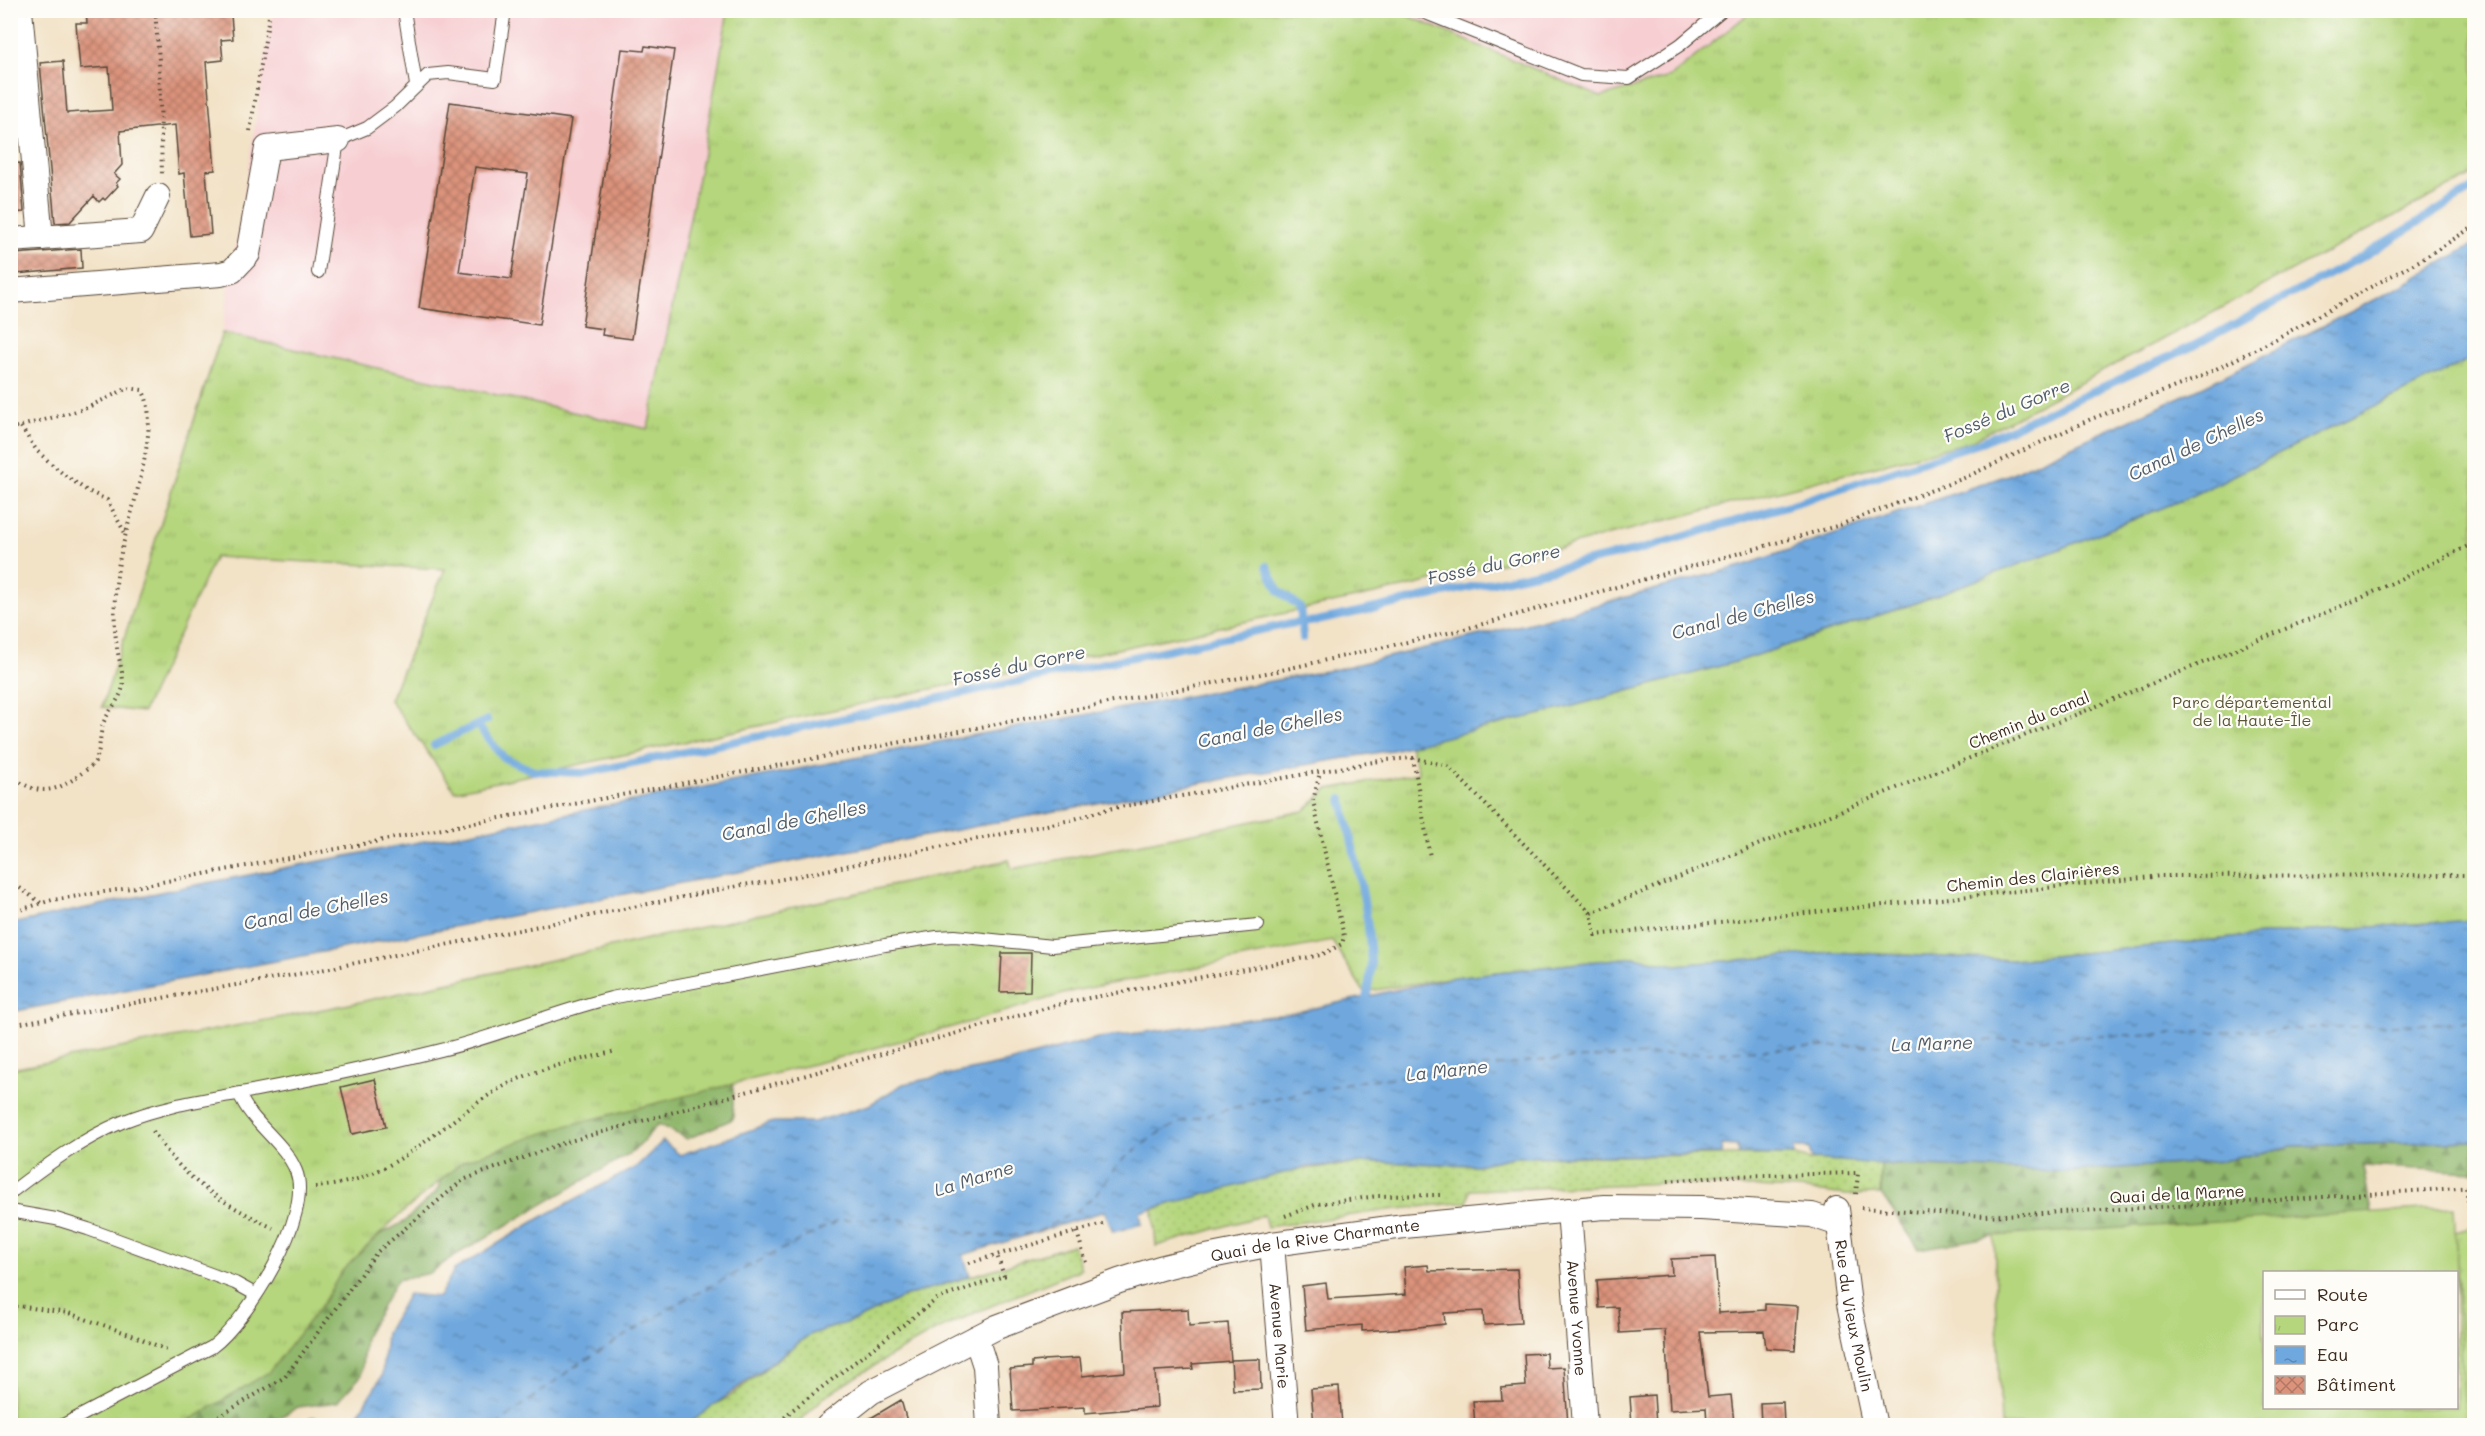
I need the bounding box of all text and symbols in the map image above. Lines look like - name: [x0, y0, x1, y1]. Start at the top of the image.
- water label: Fossé du Gorre: [1940, 373, 2074, 448]
- water label: Canal de Chelles: [2124, 402, 2267, 486]
- water label: Fossé du Gorre: [1425, 538, 1563, 590]
- water label: Canal de Chelles: [1669, 583, 1817, 645]
- water label: Fossé du Gorre: [950, 639, 1088, 691]
- street label: Chemin du canal: [1965, 686, 2092, 753]
- park label: Parc départemental de la Haute-Île: [2172, 691, 2332, 730]
- water label: Canal de Chelles: [1195, 701, 1344, 753]
- water label: Canal de Chelles: [719, 794, 868, 846]
- street label: Chemin des Clairières: [1945, 857, 2120, 896]
- water label: Canal de Chelles: [241, 883, 390, 935]
- water label: La Marne: [1890, 1030, 1973, 1056]
- water label: La Marne: [1405, 1054, 1489, 1086]
- water label: La Marne: [931, 1155, 1016, 1202]
- street label: Quai de la Marne: [2109, 1179, 2245, 1208]
- street label: Quai de la Rive Charmante: [1209, 1214, 1421, 1266]
- street label: Rue du Vieux Moulin: [1831, 1238, 1878, 1393]
- street label: Avenue Yvonne: [1563, 1259, 1592, 1377]
- legend: [2263, 1271, 2458, 1409]
- street label: Avenue Marie: [1265, 1282, 1295, 1389]
- text: Route: [2317, 1282, 2368, 1306]
- text: Parc: [2317, 1312, 2359, 1336]
- text: Eau: [2317, 1342, 2348, 1366]
- text: Bâtiment: [2317, 1372, 2396, 1396]

